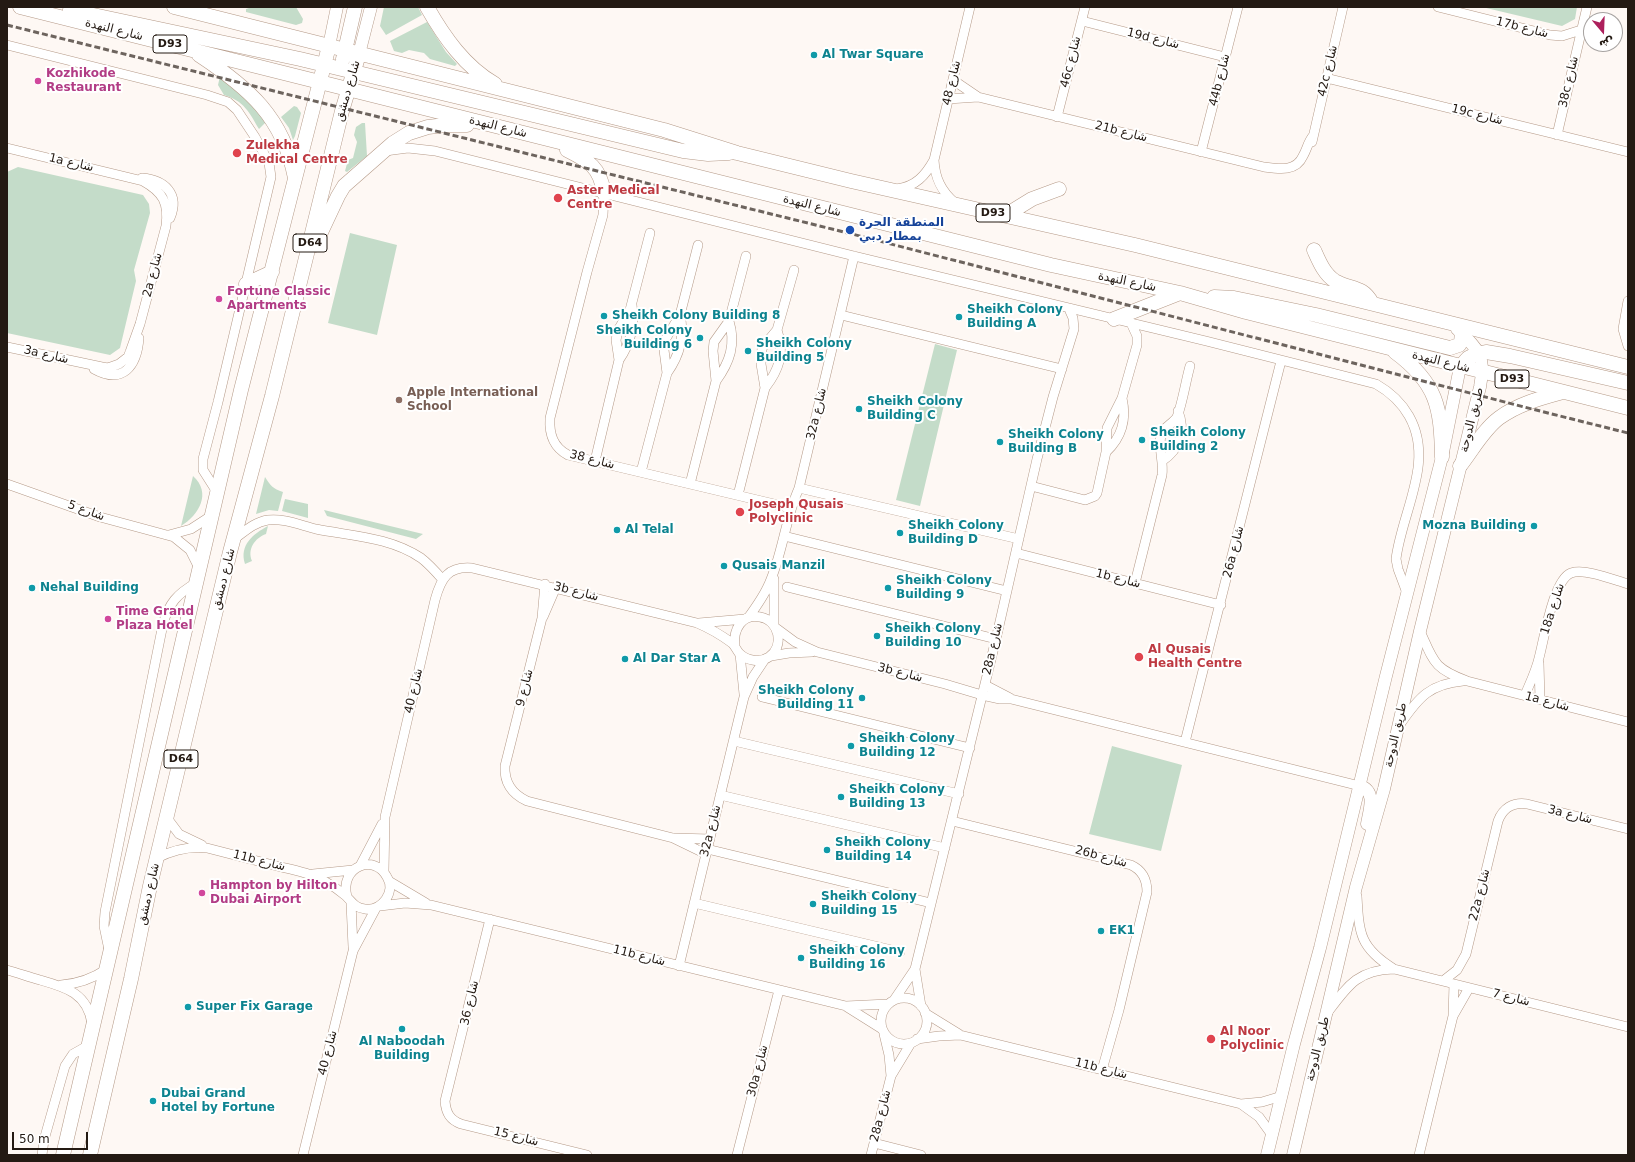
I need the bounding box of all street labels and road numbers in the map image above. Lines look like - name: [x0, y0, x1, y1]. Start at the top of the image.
- street label: 17b شارع: [1494, 15, 1550, 41]
- street label: شارع النهدة: [84, 16, 144, 44]
- street label: 19d شارع: [1125, 26, 1181, 52]
- road number: D93: [153, 35, 187, 53]
- street label: 46c شارع: [1058, 35, 1084, 89]
- street label: 42c شارع: [1315, 44, 1341, 98]
- street label: 44b شارع: [1207, 52, 1233, 108]
- street label: 38c شارع: [1556, 55, 1582, 109]
- street label: شارع دمشق: [332, 59, 364, 123]
- street label: شارع 48: [940, 59, 964, 107]
- street label: 19c شارع: [1450, 102, 1504, 128]
- street label: شارع النهدة: [468, 113, 528, 141]
- street label: 21b شارع: [1093, 119, 1149, 145]
- street label: 1a شارع: [47, 151, 95, 175]
- street label: شارع النهدة: [782, 192, 842, 220]
- road number: D93: [976, 204, 1010, 222]
- road number: D64: [293, 234, 327, 252]
- street label: 2a شارع: [140, 251, 166, 299]
- street label: شارع النهدة: [1097, 269, 1157, 295]
- street label: 3a شارع: [22, 343, 70, 367]
- street label: شارع النهدة: [1411, 348, 1471, 376]
- road number: D93: [1495, 370, 1529, 388]
- street label: طريق الدوحة: [1457, 386, 1487, 454]
- street label: 32a شارع: [804, 387, 830, 441]
- street label: شارع 38: [568, 447, 616, 473]
- street label: شارع 5: [66, 498, 106, 524]
- street label: 26a شارع: [1221, 524, 1247, 580]
- street label: شارع دمشق: [209, 547, 239, 611]
- street label: 1b شارع: [1094, 566, 1142, 592]
- street label: 3b شارع: [552, 579, 600, 605]
- street label: 18a شارع: [1538, 582, 1568, 636]
- street label: 28a شارع: [980, 622, 1006, 676]
- street label: 3b شارع: [876, 660, 924, 686]
- street label: شارع 40: [402, 667, 426, 715]
- street label: شارع 9: [513, 668, 537, 708]
- street label: 1a شارع: [1523, 689, 1571, 715]
- street label: طريق الدوحة: [1382, 701, 1410, 769]
- road number: D64: [164, 750, 198, 768]
- street label: 32a شارع: [698, 803, 724, 859]
- street label: 3a شارع: [1546, 803, 1594, 827]
- street label: 26b شارع: [1073, 843, 1129, 871]
- street label: 11b شارع: [231, 848, 287, 874]
- street label: شارع دمشق: [135, 862, 163, 926]
- street label: 22a شارع: [1467, 867, 1493, 923]
- street label: 11b شارع: [611, 943, 667, 969]
- street label: شارع 36: [458, 979, 482, 1027]
- street label: شارع 7: [1491, 986, 1531, 1010]
- street label: طريق الدوحة: [1303, 1015, 1333, 1083]
- street label: شارع 40: [315, 1029, 341, 1077]
- street label: 30a شارع: [745, 1043, 771, 1099]
- street label: 11b شارع: [1073, 1056, 1129, 1082]
- street label: 28a شارع: [868, 1088, 894, 1144]
- street label: شارع 15: [492, 1124, 540, 1150]

